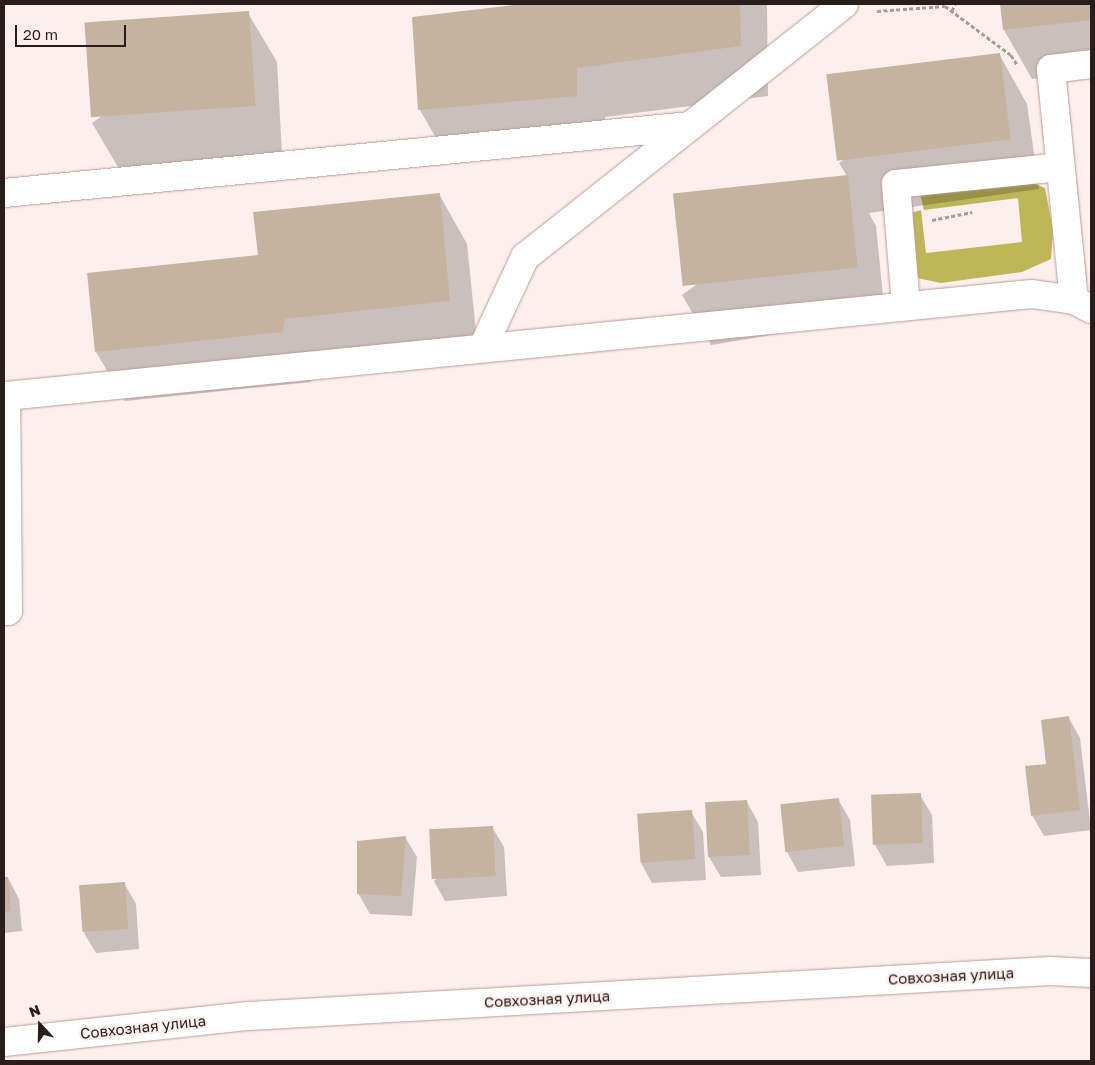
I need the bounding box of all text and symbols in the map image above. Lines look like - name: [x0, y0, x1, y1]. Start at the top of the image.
- scale bar: [18, 15, 129, 47]
- text: 20 m: [23, 25, 58, 43]
- street label: Совхозная улица: [888, 964, 1014, 988]
- street label: Совхозная улица: [484, 987, 610, 1011]
- north arrow: [15, 1000, 65, 1050]
- text: N: [26, 1001, 42, 1020]
- street label: Совхозная улица: [79, 1011, 207, 1043]

